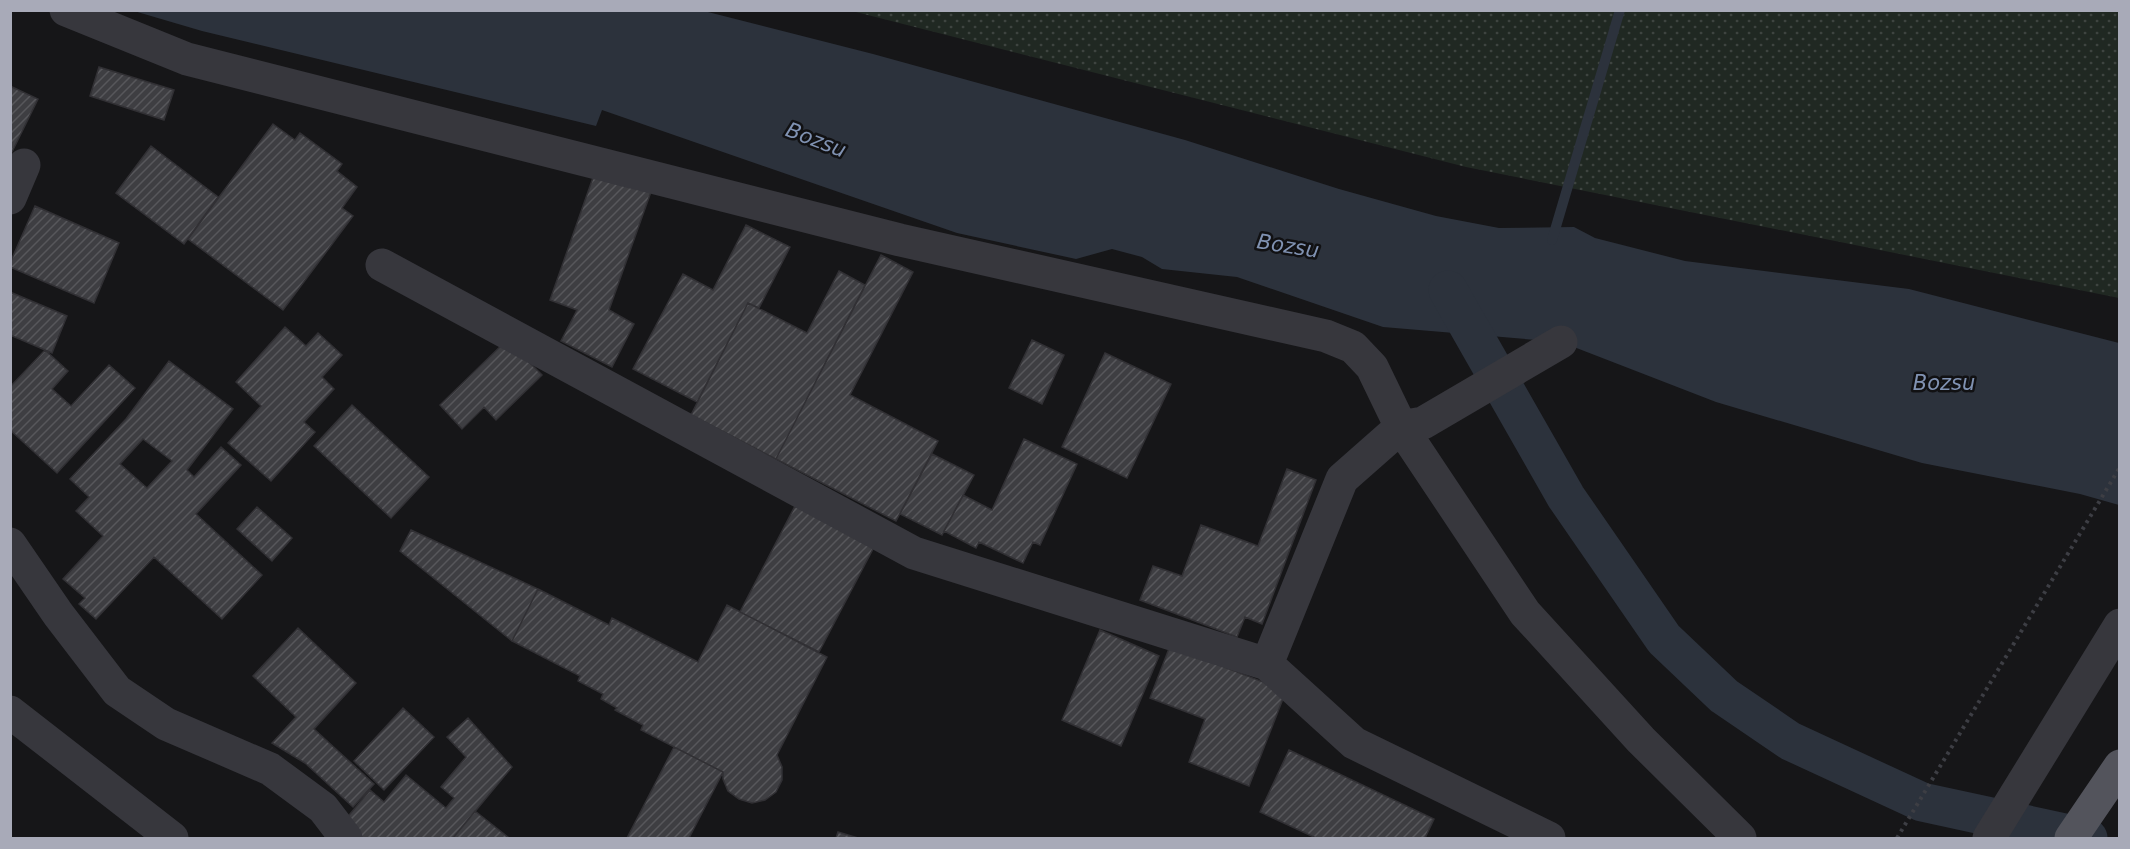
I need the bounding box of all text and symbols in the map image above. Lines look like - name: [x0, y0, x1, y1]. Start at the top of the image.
- water label: Bozsu: [783, 118, 849, 162]
- water label: Bozsu: [1255, 229, 1321, 263]
- water label: Bozsu: [1913, 371, 1975, 395]

